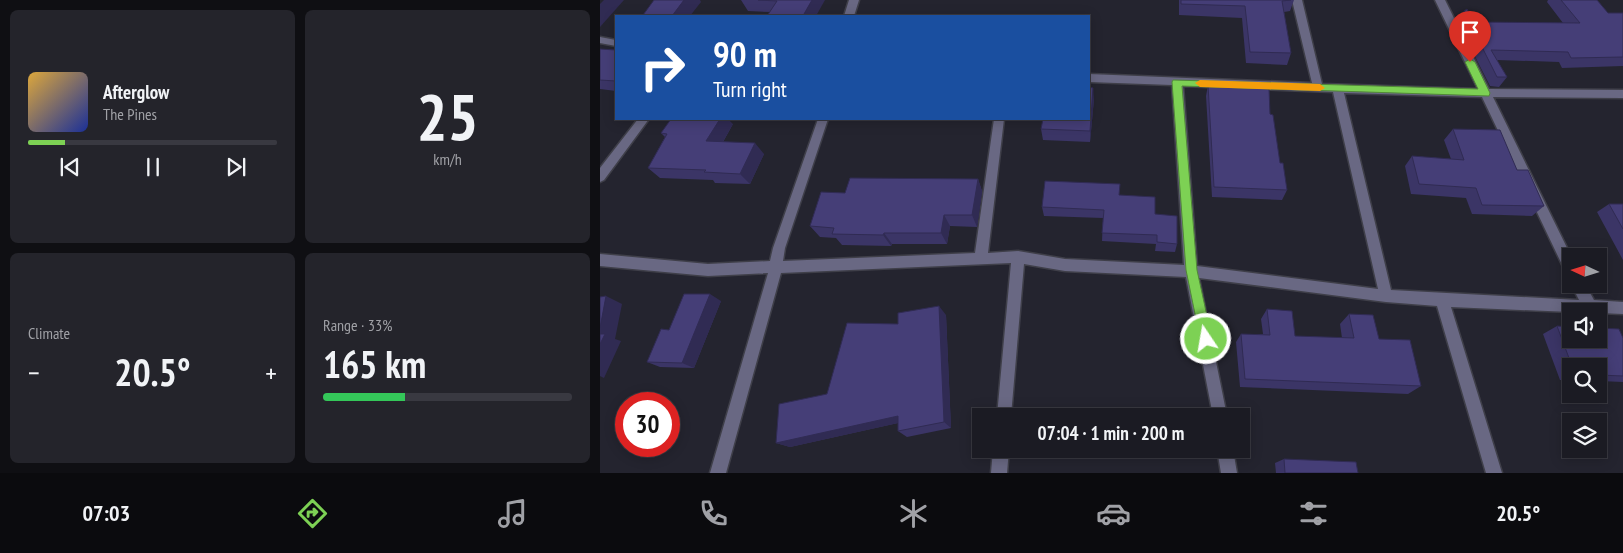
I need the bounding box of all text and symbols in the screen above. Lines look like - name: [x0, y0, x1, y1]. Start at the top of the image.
- pin: [1449, 11, 1491, 62]
- icon: arrive: [1456, 18, 1484, 46]
- text: 90 m: [713, 31, 777, 77]
- icon: right: [630, 35, 695, 100]
- text: 25: [416, 74, 479, 158]
- text: Turn right: [713, 75, 787, 103]
- text: Afterglow: [103, 80, 169, 104]
- text: The Pines: [103, 104, 157, 124]
- text: km/h: [433, 149, 462, 169]
- icon: previous: [56, 153, 84, 181]
- icon: pause: [139, 153, 167, 181]
- icon: next: [222, 153, 250, 181]
- north arrow: [1562, 248, 1608, 292]
- map controls: [1562, 248, 1607, 458]
- button: sound: [1562, 303, 1607, 348]
- position arrow: [1179, 312, 1231, 364]
- text: Range · 33%: [323, 315, 392, 335]
- text: Climate: [28, 323, 70, 343]
- text: 165 km: [323, 339, 426, 388]
- text: 20.5°: [114, 347, 191, 396]
- text: −: [28, 354, 40, 391]
- text: +: [265, 354, 277, 391]
- button: search: [1562, 358, 1607, 403]
- speed limit sign: 30: [615, 392, 680, 457]
- button: layers: [1562, 413, 1607, 458]
- text: 07:04 · 1 min · 200 m: [1038, 421, 1184, 445]
- icon: directions: [295, 496, 330, 531]
- icon: music: [495, 496, 530, 531]
- icon: phone: [696, 496, 731, 531]
- icon: climate: [896, 496, 931, 531]
- icon: car: [1096, 496, 1131, 531]
- icon: filters: [1296, 496, 1331, 531]
- text: 07:03: [83, 499, 130, 527]
- text: 20.5°: [1496, 499, 1540, 527]

